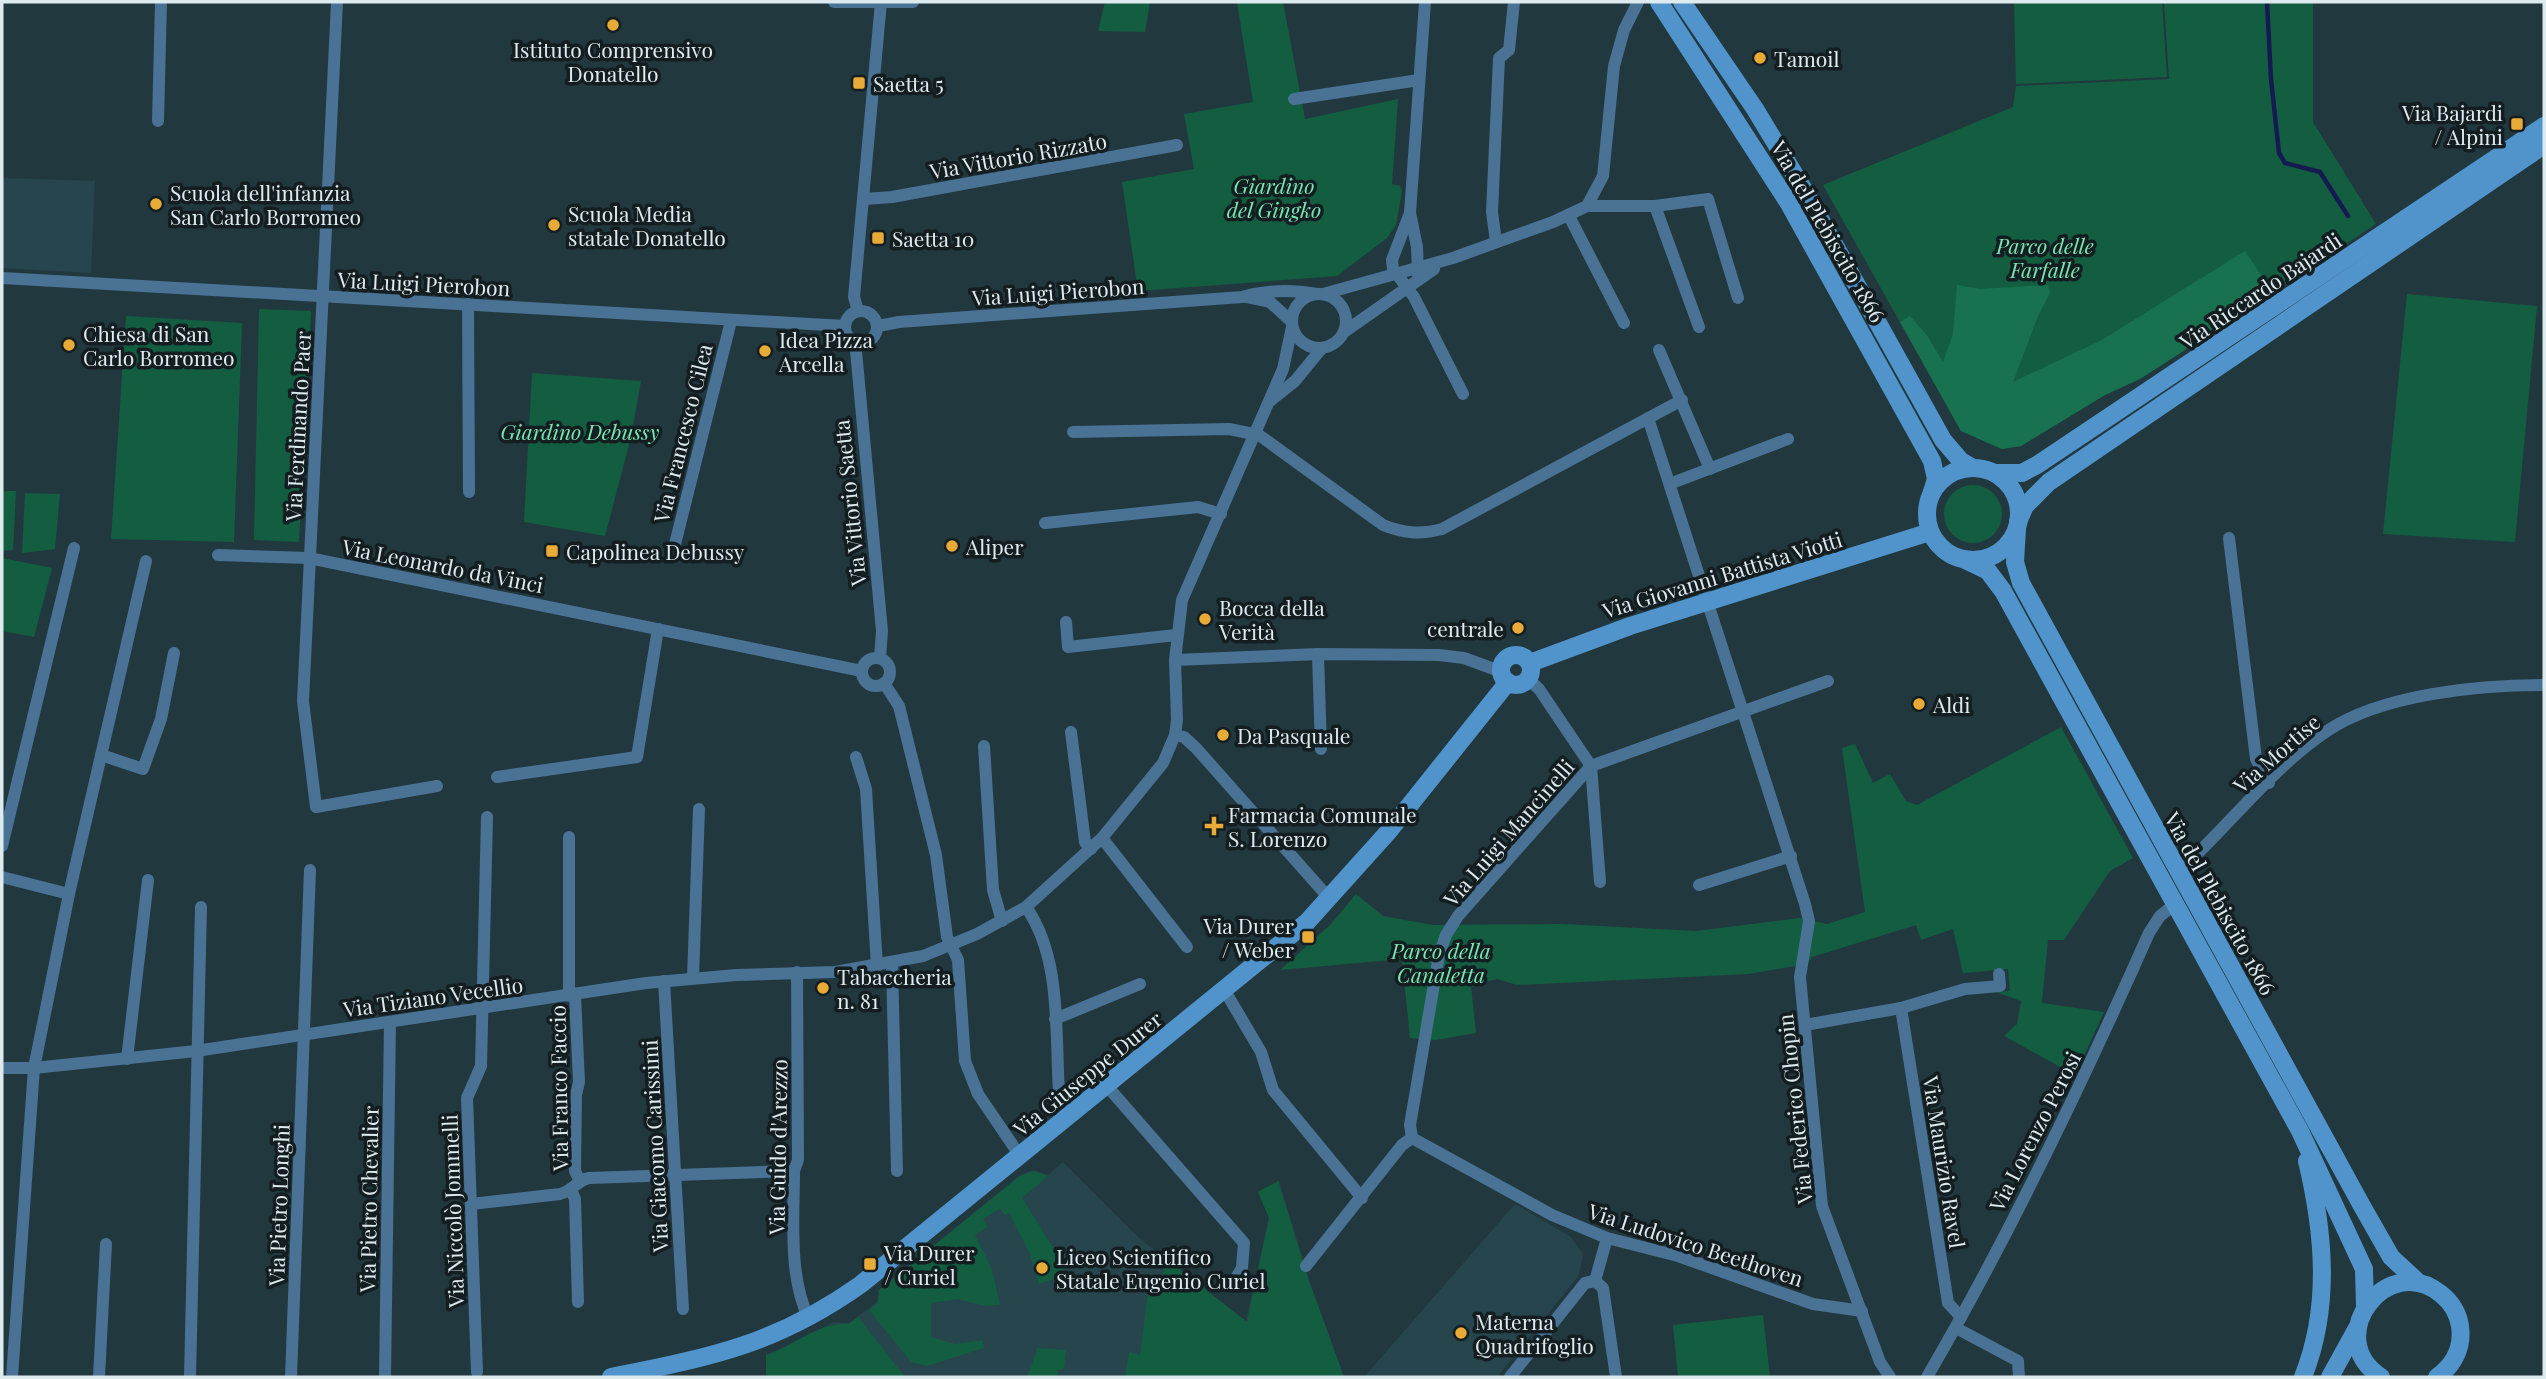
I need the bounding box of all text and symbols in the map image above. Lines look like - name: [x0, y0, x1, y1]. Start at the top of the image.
- marker: Istituto Comprensivo Donatello: [605, 17, 621, 33]
- place label: Istituto Comprensivo Donatello: [513, 35, 713, 87]
- place label: Tamoil: [1774, 44, 1840, 72]
- marker: Tamoil: [1752, 50, 1768, 66]
- place label: Saetta 5: [873, 69, 944, 97]
- marker: Saetta 5: [851, 75, 867, 91]
- place label: Via Bajardi / Alpini: [2401, 98, 2503, 150]
- marker: Via Bajardi / Alpini: [2509, 116, 2525, 132]
- street label: Via Vittorio Rizzato: [926, 126, 1109, 185]
- street label: Via del Plebiscito 1866: [1765, 134, 1892, 327]
- park label: Giardino del Gingko: [1227, 171, 1321, 223]
- place label: Scuola dell'infanzia San Carlo Borromeo: [170, 178, 361, 230]
- marker: Scuola dell'infanzia San Carlo Borromeo: [148, 196, 164, 212]
- place label: Scuola Media statale Donatello: [568, 199, 726, 251]
- marker: Scuola Media statale Donatello: [546, 217, 562, 233]
- place label: Saetta 10: [892, 224, 974, 252]
- street label: Via Riccardo Bajardi: [2173, 225, 2346, 355]
- marker: Saetta 10: [870, 230, 886, 246]
- park label: Parco delle Farfalle: [1995, 231, 2094, 283]
- street label: Via Luigi Pierobon: [336, 264, 511, 302]
- street label: Via Luigi Pierobon: [970, 271, 1146, 311]
- place label: Chiesa di San Carlo Borromeo: [83, 319, 235, 371]
- place label: Idea Pizza Arcella: [778, 325, 873, 377]
- street label: Via Ferdinando Paer: [278, 329, 316, 523]
- marker: Chiesa di San Carlo Borromeo: [61, 337, 77, 353]
- street label: Via Francesco Cilea: [646, 340, 718, 526]
- marker: Idea Pizza Arcella: [757, 343, 773, 359]
- park label: Giardino Debussy: [501, 417, 659, 445]
- street label: Via Vittorio Saetta: [826, 418, 872, 589]
- street label: Via Giovanni Battista Viotti: [1598, 524, 1845, 624]
- street label: Via Leonardo da Vinci: [339, 532, 546, 598]
- place label: Aliper: [965, 532, 1024, 560]
- place label: Capolinea Debussy: [566, 537, 745, 565]
- marker: Aliper: [944, 538, 960, 554]
- marker: Capolinea Debussy: [544, 543, 560, 559]
- place label: Bocca della Verità: [1218, 593, 1325, 645]
- marker: Bocca della Verità: [1197, 611, 1213, 627]
- place label: centrale: [1427, 614, 1504, 642]
- marker: centrale: [1510, 620, 1526, 636]
- place label: Aldi: [1932, 690, 1970, 718]
- marker: Aldi: [1911, 696, 1927, 712]
- street label: Via Mortise: [2226, 707, 2325, 799]
- place label: Da Pasquale: [1237, 721, 1350, 749]
- marker: Da Pasquale: [1215, 727, 1231, 743]
- street label: Via Luigi Mancinelli: [1436, 753, 1580, 912]
- place label: Farmacia Comunale S. Lorenzo: [1228, 800, 1417, 852]
- street label: Via del Plebiscito 1866: [2159, 806, 2283, 1000]
- marker: Farmacia Comunale S. Lorenzo: [1206, 818, 1222, 834]
- place label: Via Durer / Weber: [1202, 911, 1295, 963]
- marker: Via Durer / Weber: [1300, 929, 1316, 945]
- park label: Parco della Canaletta: [1390, 936, 1491, 988]
- place label: Tabaccheria n. 81: [837, 962, 952, 1014]
- street label: Via Tiziano Vecellio: [340, 970, 525, 1023]
- marker: Tabaccheria n. 81: [815, 980, 831, 996]
- street label: Via Giuseppe Durer: [1006, 1004, 1168, 1142]
- street label: Via Franco Faccio: [543, 1005, 573, 1172]
- street label: Via Federico Chopin: [1770, 1012, 1818, 1206]
- street label: Via Giacomo Carissimi: [634, 1039, 674, 1254]
- street label: Via Lorenzo Perosi: [1981, 1046, 2086, 1216]
- street label: Via Guido d'Arezzo: [761, 1059, 793, 1236]
- street label: Via Maurizio Ravel: [1917, 1073, 1972, 1250]
- street label: Via Pietro Chevalier: [352, 1105, 384, 1293]
- street label: Via Niccolò Jommelli: [435, 1114, 469, 1309]
- street label: Via Pietro Longhi: [261, 1123, 295, 1288]
- street label: Via Ludovico Beethoven: [1584, 1196, 1807, 1292]
- place label: Via Durer / Curiel: [883, 1238, 975, 1290]
- place label: Liceo Scientifico Statale Eugenio Curiel: [1056, 1242, 1265, 1294]
- marker: Via Durer / Curiel: [862, 1256, 878, 1272]
- marker: Liceo Scientifico Statale Eugenio Curiel: [1034, 1260, 1050, 1276]
- place label: Materna Quadrifoglio: [1475, 1307, 1594, 1359]
- marker: Materna Quadrifoglio: [1453, 1325, 1469, 1341]

